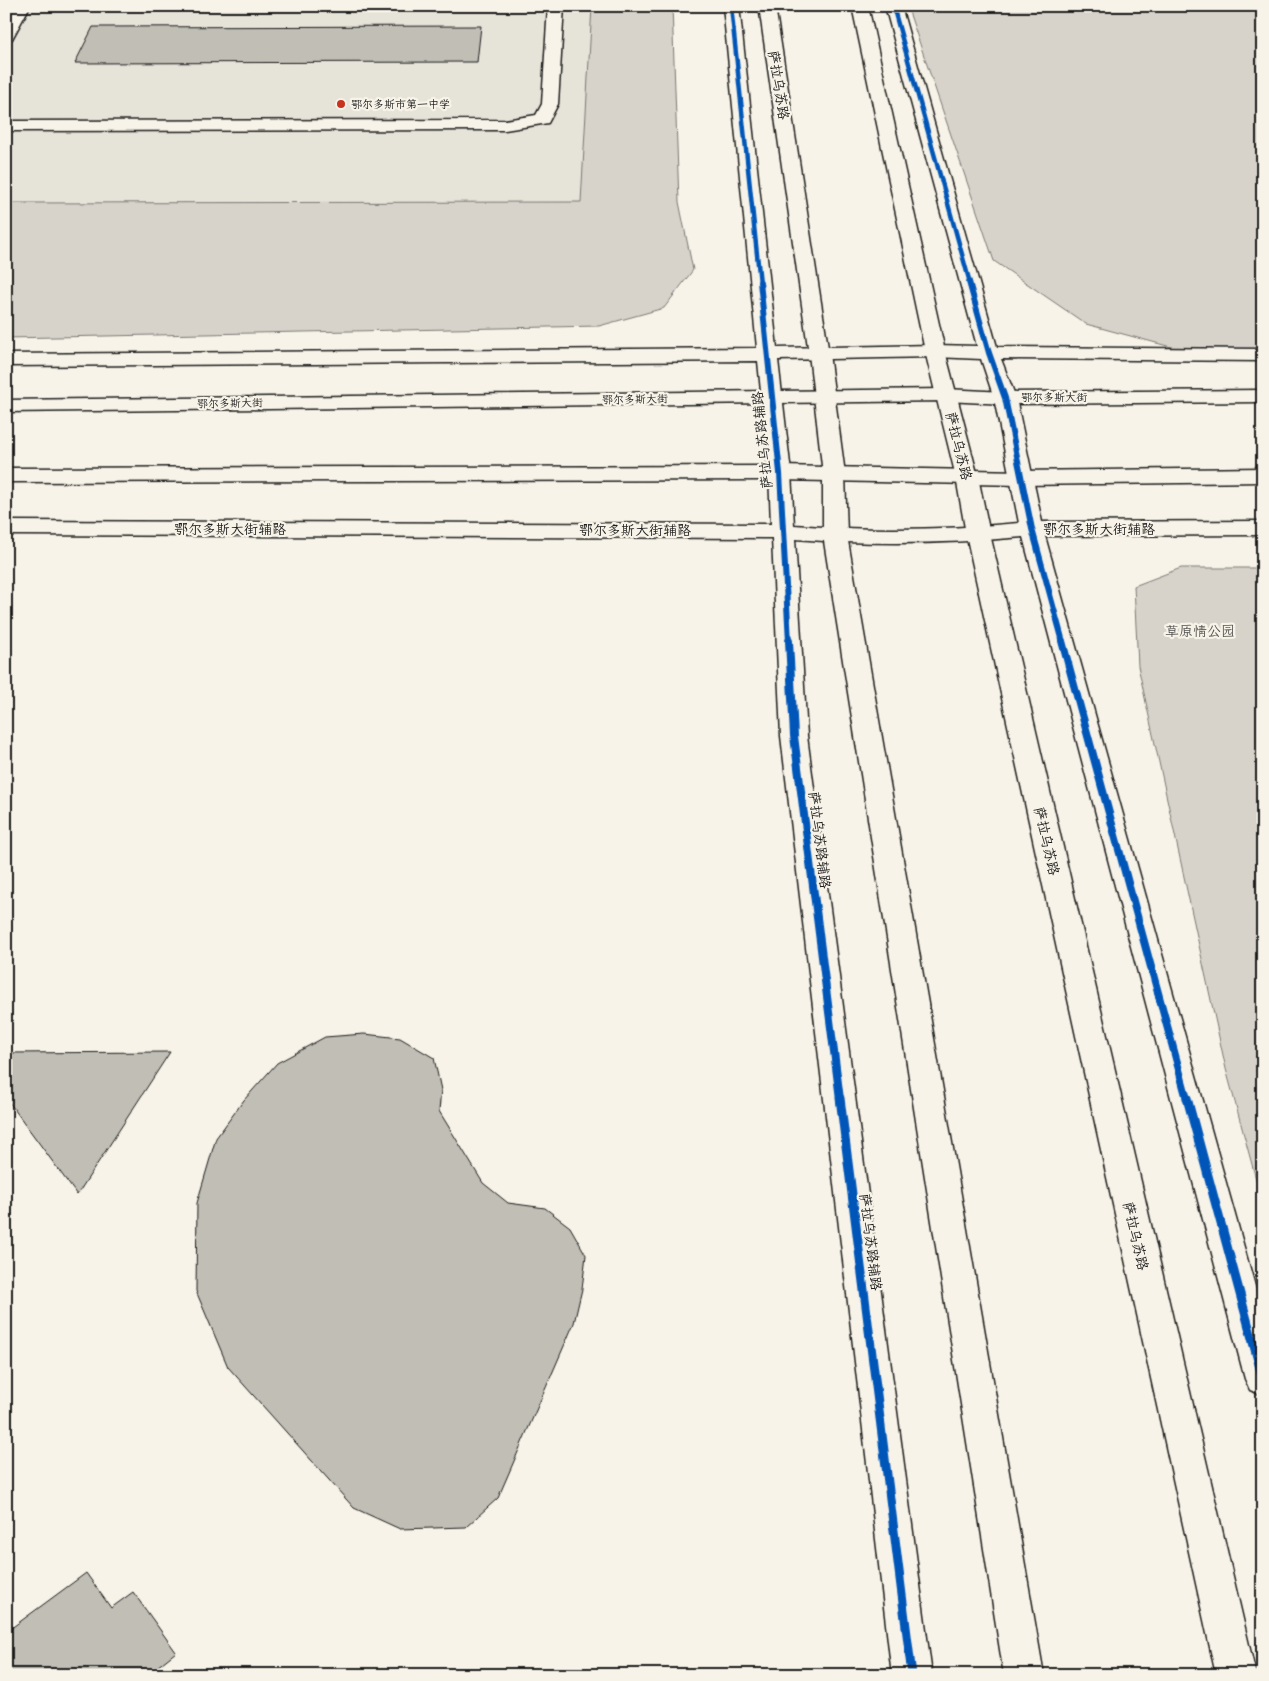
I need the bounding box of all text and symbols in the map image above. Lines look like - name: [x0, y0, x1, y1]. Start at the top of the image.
- street label: 萨拉乌苏路: [765, 49, 792, 121]
- marker: 鄂尔多斯市第一中学: [335, 98, 347, 110]
- place label: 鄂尔多斯市第一中学: [351, 98, 450, 111]
- street label: 萨拉乌苏路辅路: [749, 390, 776, 490]
- street label: 鄂尔多斯大街: [1021, 391, 1088, 404]
- street label: 鄂尔多斯大街: [602, 392, 669, 407]
- street label: 鄂尔多斯大街: [197, 396, 264, 411]
- street label: 萨拉乌苏路: [942, 410, 975, 482]
- street label: 鄂尔多斯大街辅路: [174, 521, 286, 538]
- street label: 鄂尔多斯大街辅路: [1043, 521, 1155, 538]
- street label: 鄂尔多斯大街辅路: [579, 522, 691, 539]
- park label: 草原情公园: [1165, 623, 1235, 640]
- street label: 萨拉乌苏路辅路: [805, 790, 834, 890]
- street label: 萨拉乌苏路: [1030, 805, 1063, 877]
- street label: 萨拉乌苏路辅路: [856, 1192, 885, 1292]
- street label: 萨拉乌苏路: [1119, 1200, 1152, 1272]

